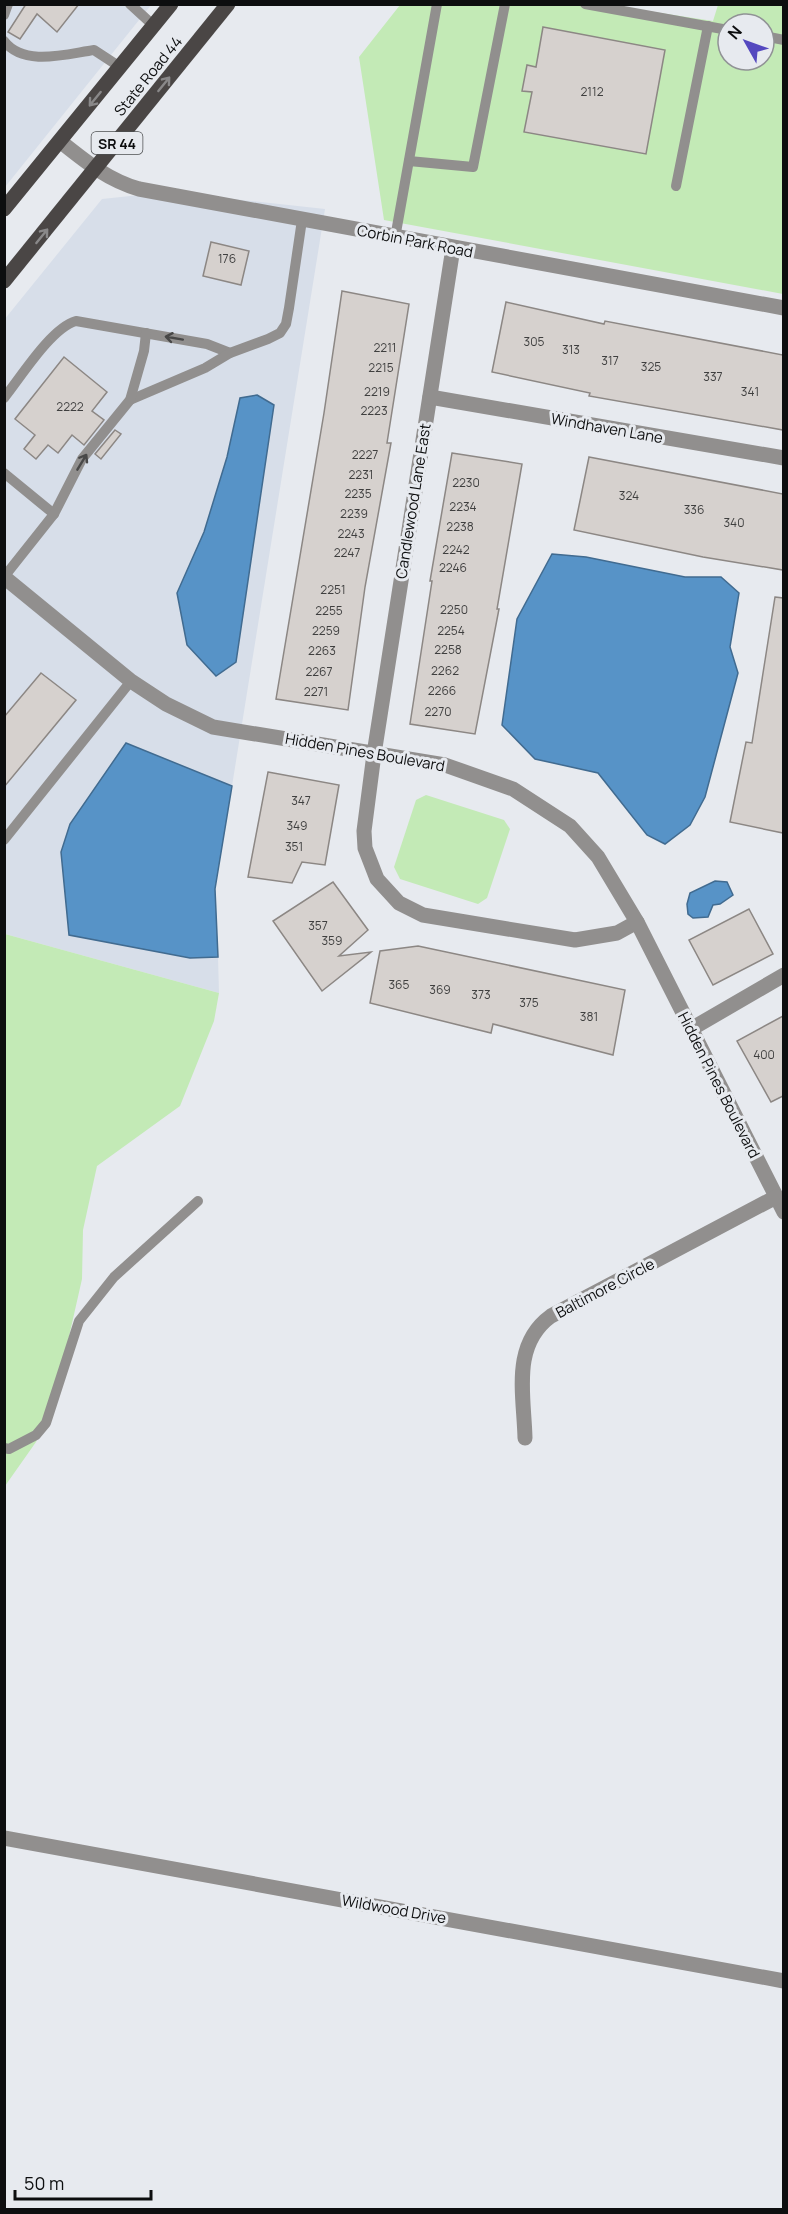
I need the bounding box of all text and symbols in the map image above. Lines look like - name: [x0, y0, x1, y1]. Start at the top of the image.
- north arrow: [716, 12, 776, 72]
- text: N: [722, 21, 747, 44]
- street label: State Road 44: [109, 31, 187, 120]
- one-way arrow: [158, 77, 171, 93]
- house number: 2112: [580, 83, 604, 100]
- one-way arrow: [88, 91, 101, 107]
- road number: SR 44: [92, 132, 142, 154]
- street label: Corbin Park Road: [355, 219, 475, 263]
- one-way arrow: [35, 228, 48, 244]
- house number: 176: [218, 250, 236, 267]
- one-way arrow: [164, 332, 184, 343]
- house number: 305: [524, 333, 545, 350]
- house number: 2211: [373, 339, 397, 356]
- house number: 313: [562, 341, 580, 358]
- house number: 317: [601, 352, 619, 369]
- house number: 325: [641, 358, 661, 375]
- house number: 2215: [368, 359, 394, 376]
- house number: 337: [703, 368, 723, 385]
- house number: 2219: [364, 383, 390, 400]
- house number: 341: [741, 383, 759, 400]
- house number: 2222: [56, 398, 84, 415]
- house number: 2223: [360, 402, 388, 419]
- street label: Windhaven Lane: [549, 408, 665, 448]
- street label: Candlewood Lane East: [390, 422, 436, 580]
- house number: 2227: [352, 446, 378, 463]
- one-way arrow: [76, 454, 88, 471]
- house number: 2231: [349, 466, 374, 483]
- house number: 2230: [452, 474, 480, 491]
- house number: 2235: [344, 485, 372, 502]
- house number: 324: [619, 487, 639, 504]
- house number: 2234: [449, 498, 477, 515]
- house number: 336: [684, 501, 704, 518]
- house number: 2239: [340, 505, 368, 522]
- house number: 340: [723, 514, 745, 531]
- house number: 2238: [446, 518, 474, 535]
- house number: 2243: [337, 525, 365, 542]
- house number: 2242: [442, 541, 470, 558]
- house number: 2247: [334, 544, 360, 561]
- house number: 2246: [439, 559, 467, 576]
- house number: 2251: [320, 581, 346, 598]
- house number: 2250: [440, 601, 468, 618]
- house number: 2255: [315, 602, 343, 619]
- house number: 2259: [312, 622, 340, 639]
- house number: 2254: [437, 622, 465, 639]
- house number: 2258: [434, 641, 462, 658]
- house number: 2263: [308, 642, 336, 659]
- house number: 2262: [431, 662, 459, 679]
- house number: 2267: [305, 663, 333, 680]
- house number: 2266: [428, 682, 456, 699]
- house number: 2271: [304, 683, 328, 700]
- house number: 2270: [424, 703, 452, 720]
- street label: Hidden Pines Boulevard: [284, 728, 446, 776]
- house number: 347: [291, 792, 311, 809]
- house number: 349: [286, 817, 308, 834]
- house number: 351: [285, 838, 303, 855]
- house number: 357: [308, 917, 328, 934]
- house number: 359: [321, 932, 343, 949]
- house number: 365: [388, 976, 410, 993]
- house number: 369: [429, 981, 451, 998]
- house number: 373: [471, 986, 491, 1003]
- house number: 375: [519, 994, 539, 1011]
- house number: 381: [580, 1008, 598, 1025]
- street label: Hidden Pines Boulevard: [673, 1008, 765, 1162]
- house number: 400: [753, 1046, 775, 1063]
- street label: Baltimore Circle: [552, 1253, 658, 1323]
- street label: Wildwood Drive: [340, 1889, 448, 1929]
- scale bar: [15, 2163, 152, 2201]
- text: 50 m: [24, 2171, 64, 2195]

